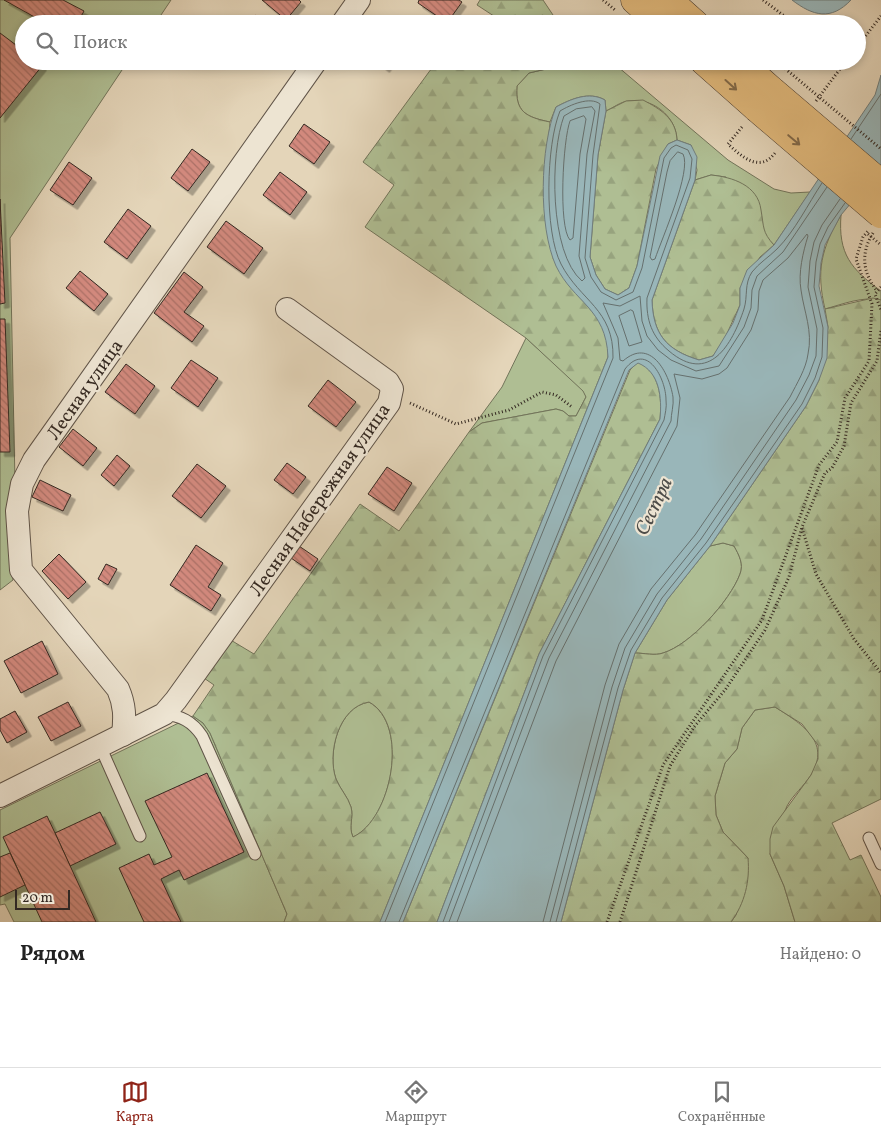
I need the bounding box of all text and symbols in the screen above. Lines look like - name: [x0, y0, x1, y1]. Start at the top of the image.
- search box: [15, 15, 866, 70]
- icon: search: [33, 29, 61, 57]
- text: Поиск: [73, 30, 127, 56]
- one-way arrow: [724, 79, 737, 91]
- one-way arrow: [788, 134, 801, 146]
- street label: Лесная улица: [41, 335, 130, 446]
- street label: Лесная Набережная улица: [244, 399, 397, 602]
- water label: Сестра: [629, 473, 680, 541]
- scale bar: [15, 887, 70, 910]
- text: 20 m: [22, 889, 53, 908]
- text: Рядом: [20, 940, 85, 969]
- text: Найдено: 0: [780, 944, 861, 966]
- tab: Карта: [116, 1078, 154, 1127]
- tab: Маршрут: [385, 1078, 447, 1127]
- tab: Сохранённые: [678, 1078, 765, 1127]

